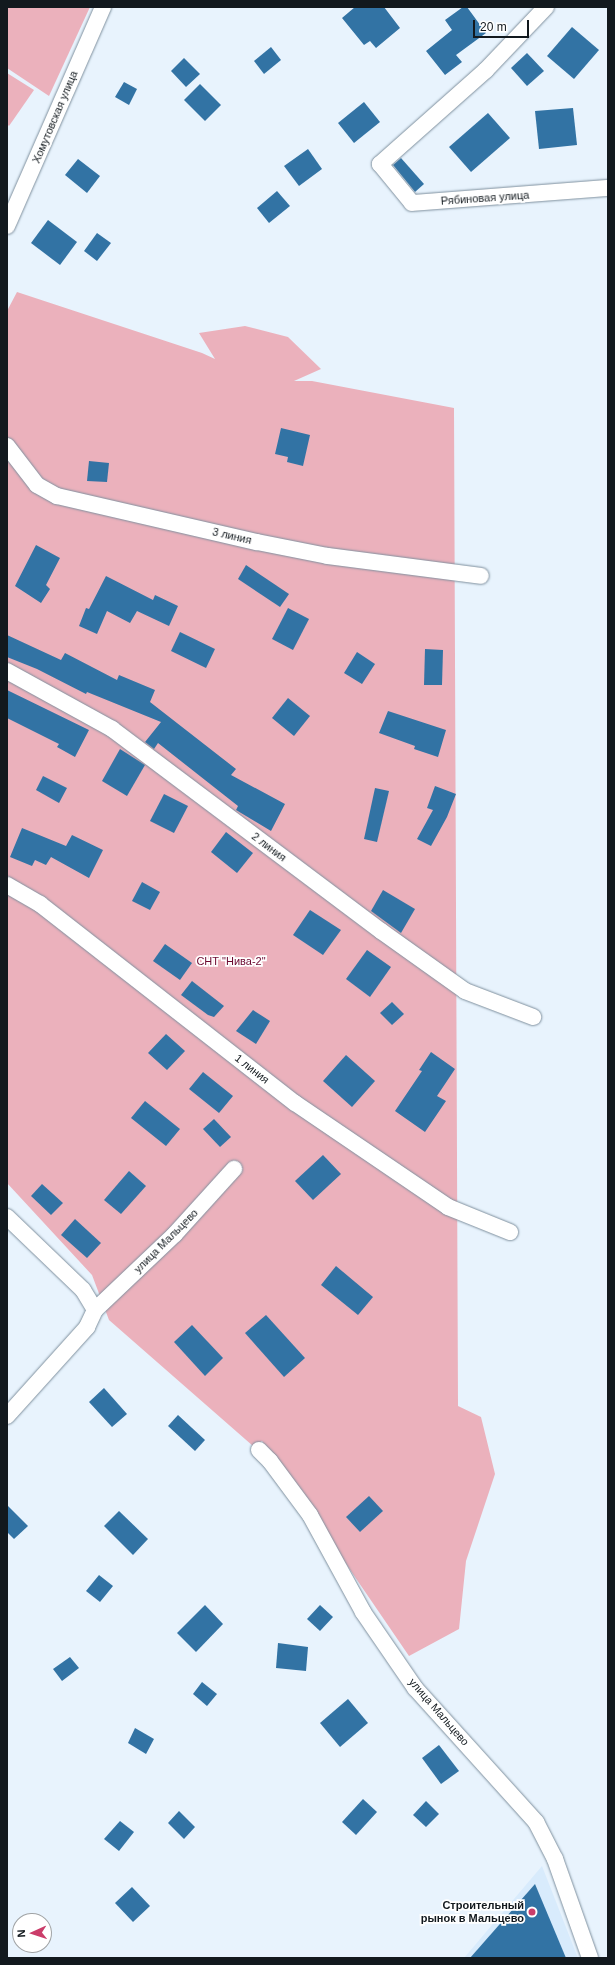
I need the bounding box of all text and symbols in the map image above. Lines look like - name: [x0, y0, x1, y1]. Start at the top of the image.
- scale bar: [475, 12, 531, 38]
- text: 20 m: [480, 20, 507, 34]
- street label: Хомутовская улица: [30, 69, 80, 165]
- street label: Рябиновая улица: [440, 188, 530, 208]
- street label: 3 линия: [211, 525, 253, 547]
- street label: 2 линия: [249, 830, 289, 864]
- park label: СНТ "Нива-2": [196, 954, 266, 968]
- street label: 1 линия: [232, 1052, 272, 1086]
- street label: улица Мальцево: [131, 1206, 201, 1276]
- street label: улица Мальцево: [406, 1676, 472, 1748]
- place label: Строительный рынок в Мальцево: [421, 1899, 524, 1925]
- marker: Строительный рынок в Мальцево: [527, 1907, 537, 1917]
- north arrow: [12, 1913, 52, 1953]
- text: N: [15, 1929, 27, 1938]

